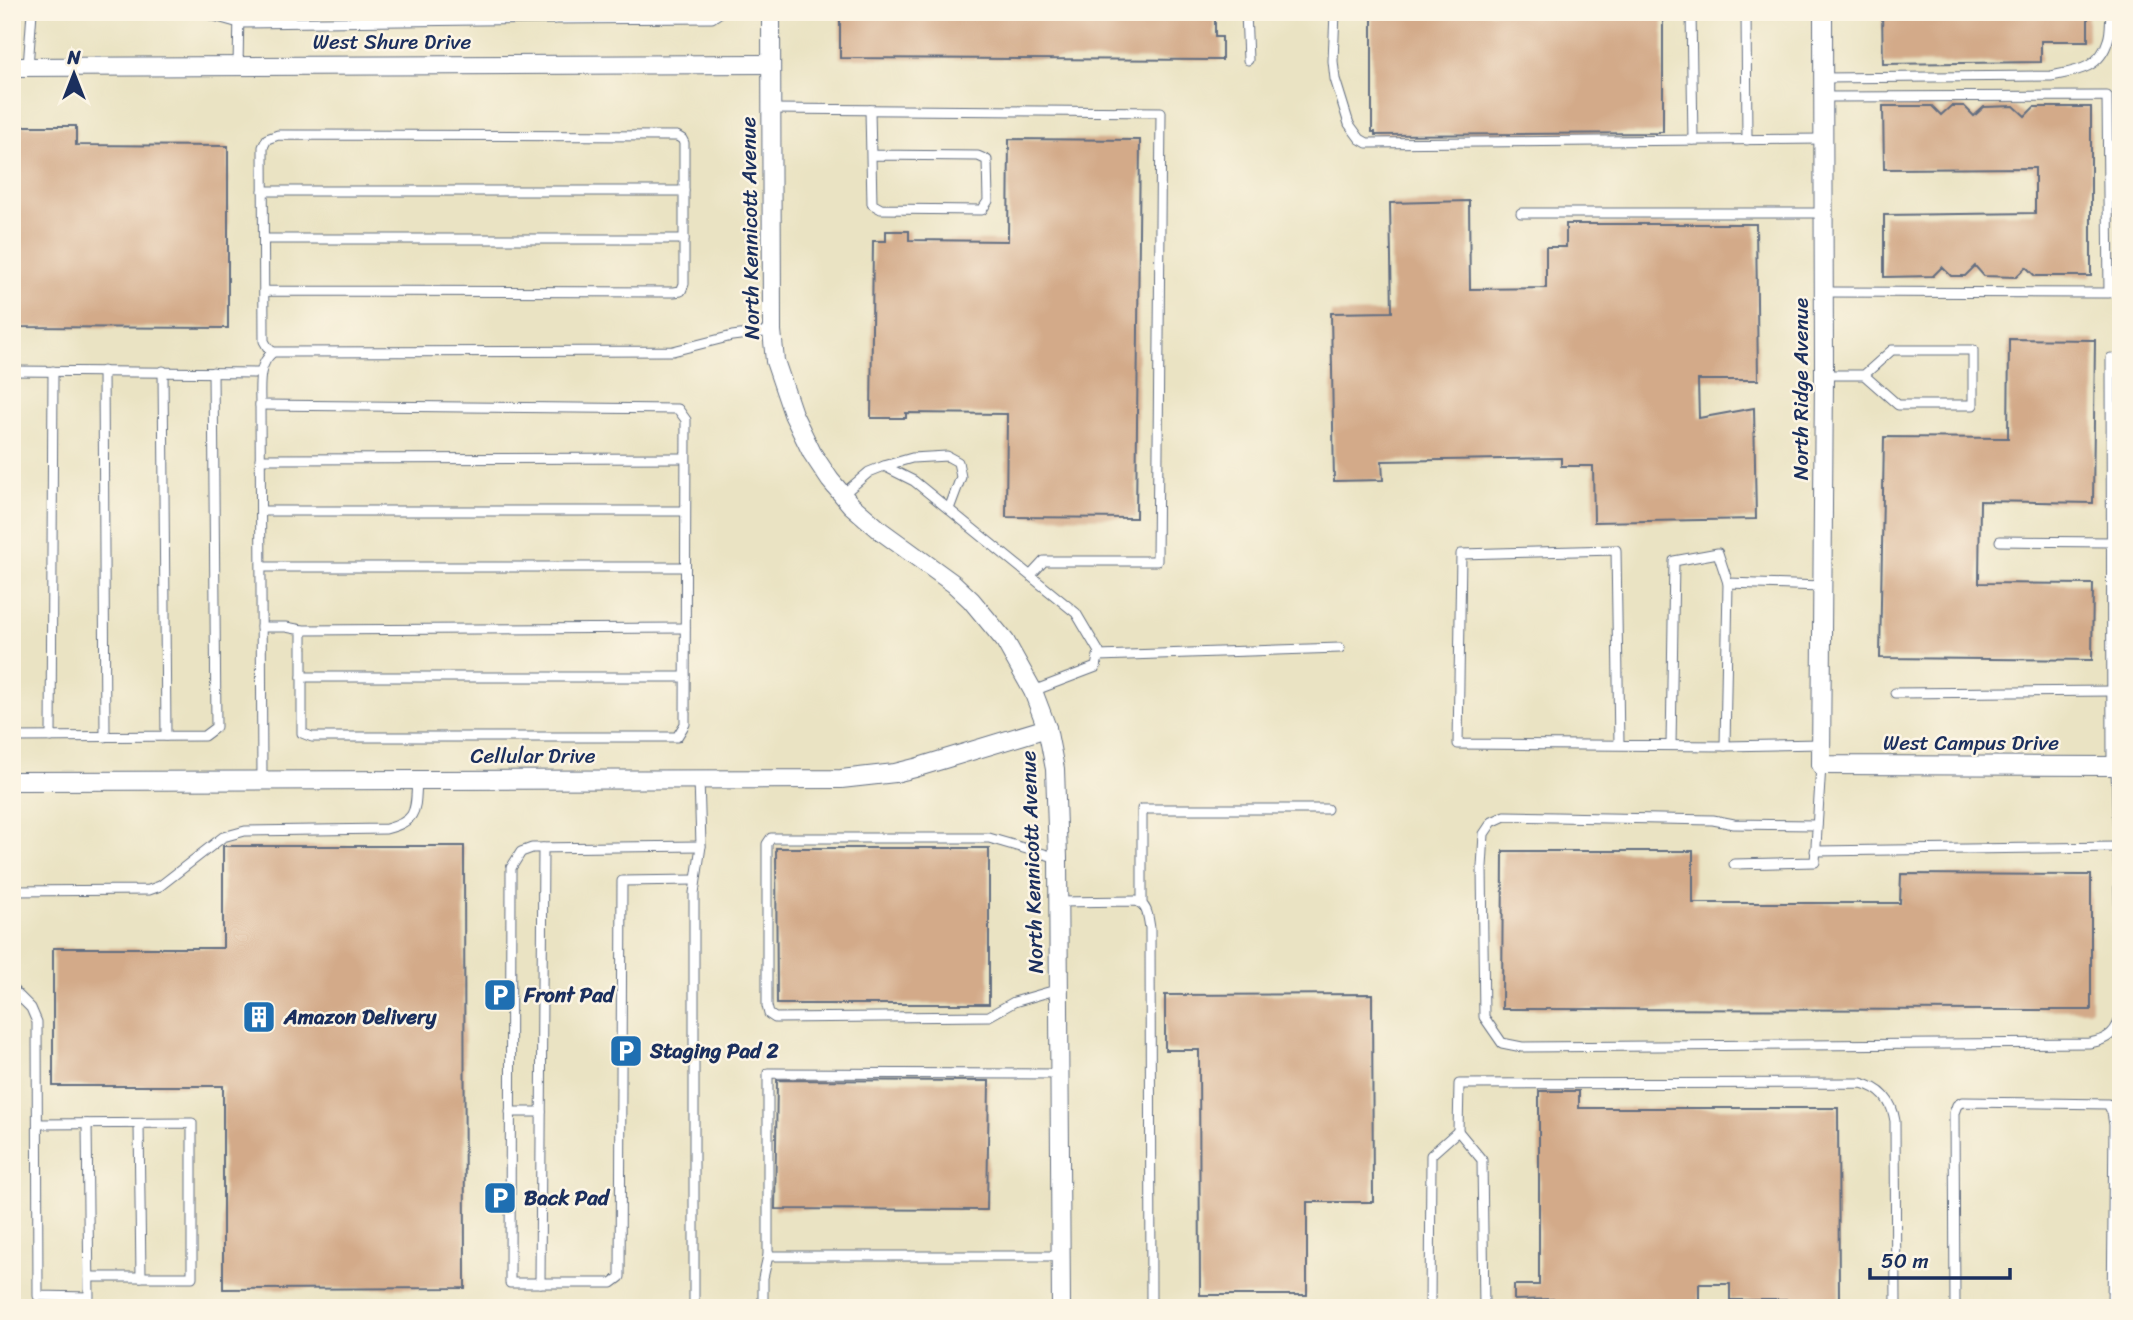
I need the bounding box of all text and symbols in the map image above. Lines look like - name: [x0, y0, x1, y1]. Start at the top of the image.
- street label: West Shure Drive: [313, 23, 471, 61]
- north arrow: [38, 38, 108, 108]
- text: N: [66, 41, 81, 74]
- street label: North Kennicott Avenue: [729, 116, 771, 340]
- street label: North Ridge Avenue: [1782, 298, 1820, 480]
- street label: West Campus Drive: [1883, 724, 2059, 762]
- street label: Cellular Drive: [470, 737, 596, 775]
- street label: North Kennicott Avenue: [1009, 750, 1055, 974]
- parking icon: Front Pad: [481, 976, 519, 1014]
- place label: Front Pad: [523, 976, 616, 1014]
- building icon: Amazon Delivery: [240, 998, 278, 1036]
- place label: Amazon Delivery: [283, 998, 438, 1036]
- parking icon: Staging Pad 2: [607, 1032, 645, 1070]
- place label: Staging Pad 2: [649, 1032, 779, 1070]
- parking icon: Back Pad: [481, 1179, 519, 1217]
- place label: Back Pad: [524, 1179, 611, 1217]
- scale bar: [1870, 1236, 2010, 1280]
- text: 50 m: [1881, 1242, 1929, 1280]

